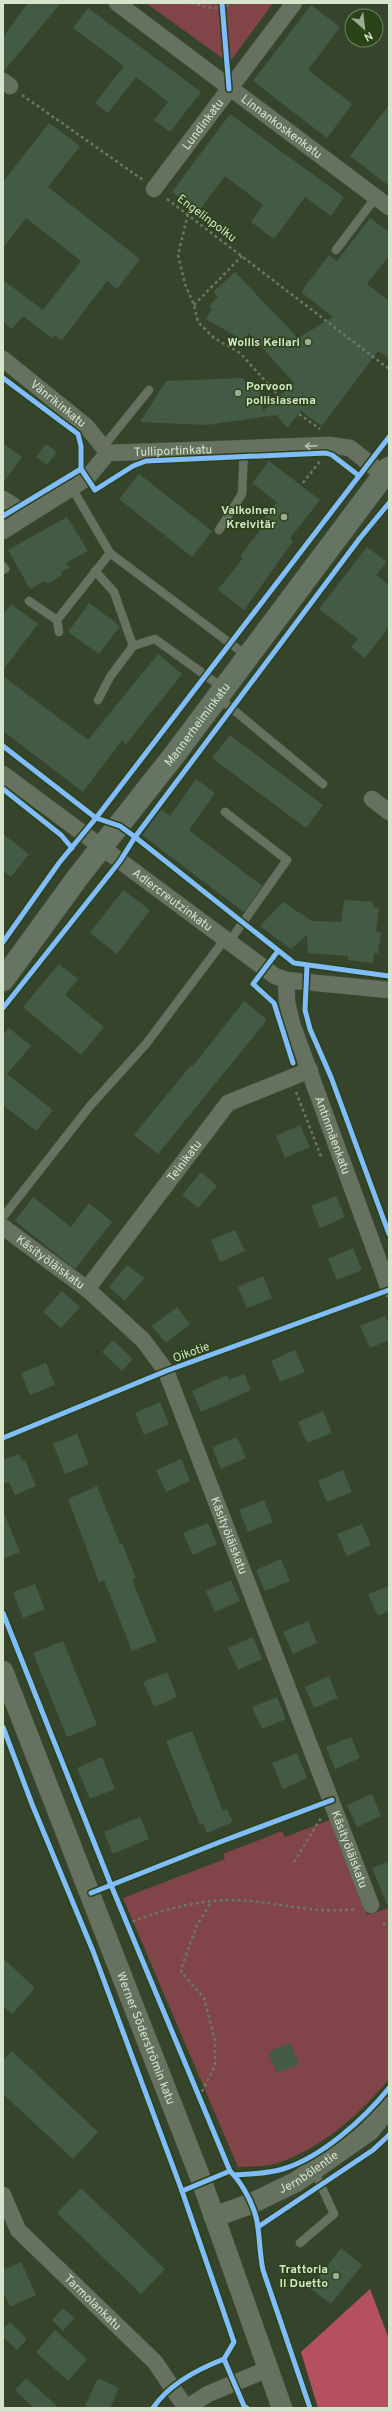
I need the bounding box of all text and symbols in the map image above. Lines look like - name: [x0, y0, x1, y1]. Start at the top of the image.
- north arrow: [344, 8, 384, 48]
- text: N: [361, 28, 375, 44]
- street label: Linnankoskenkatu: [237, 92, 325, 163]
- street label: Lundinkatu: [179, 96, 228, 154]
- street label: Engelinpolku: [174, 191, 239, 246]
- place label: Wollis Kellari: [228, 335, 300, 351]
- marker: Wollis Kellari: [303, 337, 313, 347]
- street label: Vänrikinkatu: [26, 377, 89, 432]
- place label: Porvoon poliisiasema: [246, 379, 316, 409]
- marker: Porvoon poliisiasema: [233, 388, 243, 398]
- street label: Tulliportinkatu: [133, 442, 213, 461]
- one-way arrow: [305, 442, 318, 450]
- place label: Valkoinen Kreivitär: [221, 503, 276, 533]
- marker: Valkoinen Kreivitär: [279, 512, 289, 522]
- street label: Mannerheiminkatu: [161, 680, 234, 770]
- street label: Adlercreutzinkatu: [128, 866, 215, 936]
- street label: Antinmäenkatu: [310, 1094, 353, 1177]
- street label: Teinikatu: [164, 1137, 206, 1185]
- street label: Käsityöläiskatu: [12, 1232, 88, 1294]
- street label: Oikotie: [171, 1339, 212, 1367]
- street label: Käsityöläiskatu: [206, 1495, 250, 1577]
- street label: Käsityöläiskatu: [327, 1809, 371, 1891]
- street label: Werner Söderströmin katu: [112, 1970, 178, 2107]
- street label: Jernbölentie: [276, 2148, 342, 2198]
- place label: Trattoria Il Duetto: [279, 2262, 328, 2292]
- street label: Tarmolankatu: [60, 2271, 124, 2334]
- marker: Trattoria Il Duetto: [331, 2271, 341, 2281]

